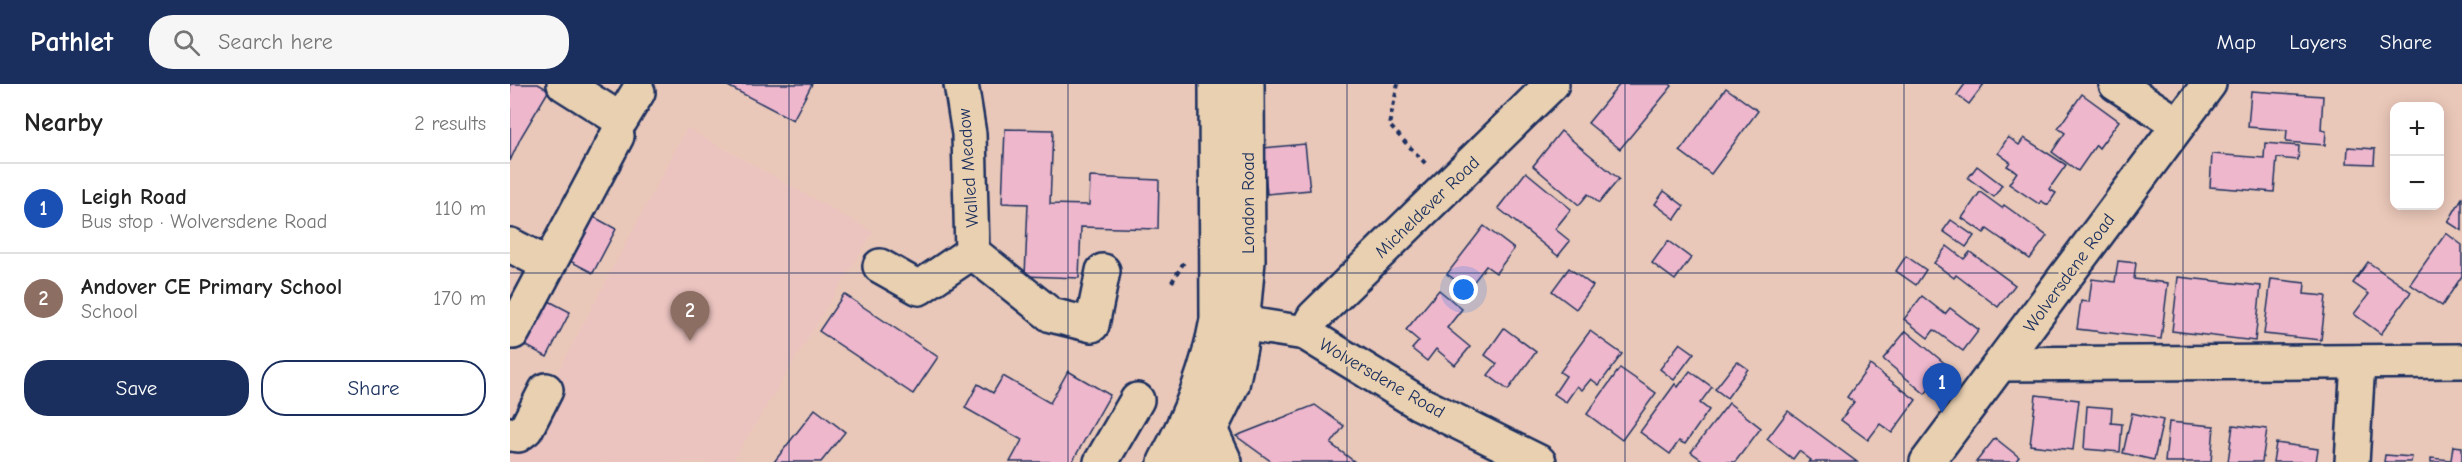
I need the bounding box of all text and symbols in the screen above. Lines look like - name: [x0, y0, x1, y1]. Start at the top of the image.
- search box: [149, 15, 569, 69]
- text: Pathlet: [30, 26, 113, 58]
- icon: search: [170, 26, 203, 59]
- text: Search here: [218, 29, 333, 55]
- text: Map: [2217, 30, 2256, 54]
- text: Layers: [2289, 30, 2347, 54]
- text: Share: [2380, 30, 2432, 54]
- map controls: [2390, 102, 2444, 210]
- button: +: [2390, 102, 2444, 156]
- text: Nearby: [24, 108, 103, 138]
- street label: Walled Meadow: [954, 108, 983, 228]
- text: 2 results: [414, 112, 486, 135]
- street label: London Road: [1238, 152, 1259, 254]
- street label: Micheldever Road: [1371, 152, 1484, 263]
- button: −: [2390, 156, 2444, 210]
- text: Leigh Road: [81, 184, 187, 210]
- text: 1: [40, 197, 47, 220]
- text: 110 m: [435, 197, 486, 220]
- text: Bus stop · Wolversdene Road: [81, 210, 327, 233]
- street label: Wolversdene Road: [2019, 210, 2119, 337]
- text: Andover CE Primary School: [81, 274, 342, 300]
- your location: [1449, 275, 1478, 304]
- text: 2: [39, 287, 48, 310]
- text: 170 m: [433, 287, 486, 310]
- pin: 2: [670, 292, 710, 341]
- text: School: [81, 300, 138, 323]
- street label: Wolversdene Road: [1315, 334, 1448, 423]
- button: Save: [24, 360, 249, 416]
- button: Share: [261, 360, 486, 416]
- pin: 1: [1922, 364, 1962, 413]

